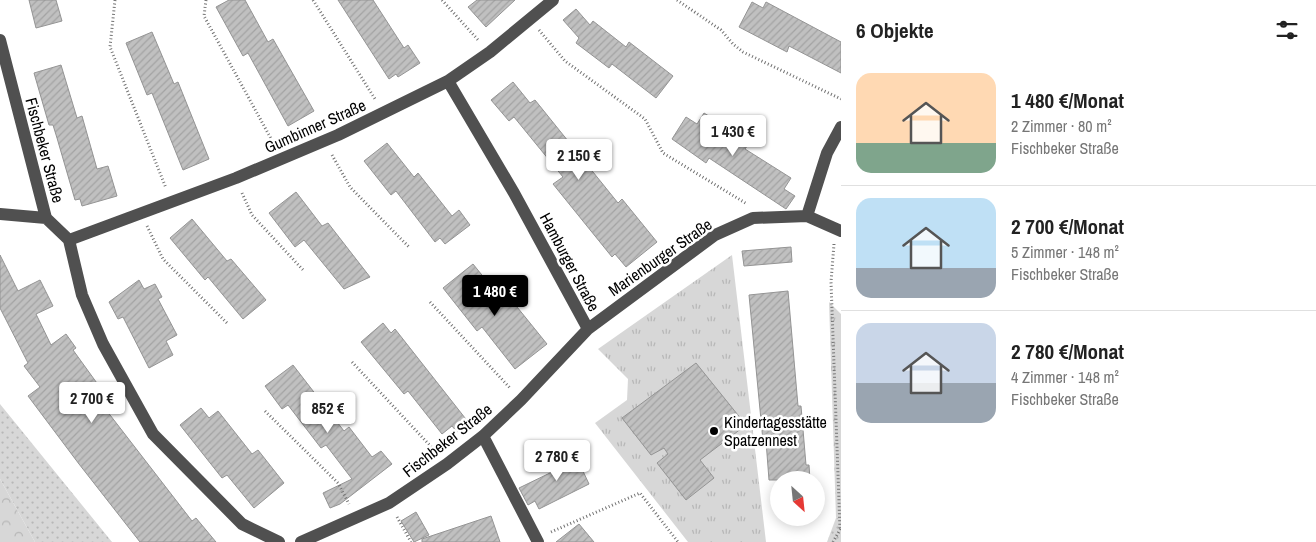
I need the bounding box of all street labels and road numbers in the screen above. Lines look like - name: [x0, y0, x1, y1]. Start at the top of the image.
- street label: Gumbinner Straße: [261, 94, 369, 158]
- street label: Fischbeker Straße: [20, 95, 70, 205]
- street label: Hamburger Straße: [535, 209, 605, 315]
- street label: Marienburger Straße: [604, 213, 716, 301]
- street label: Fischbeker Straße: [398, 398, 496, 482]

